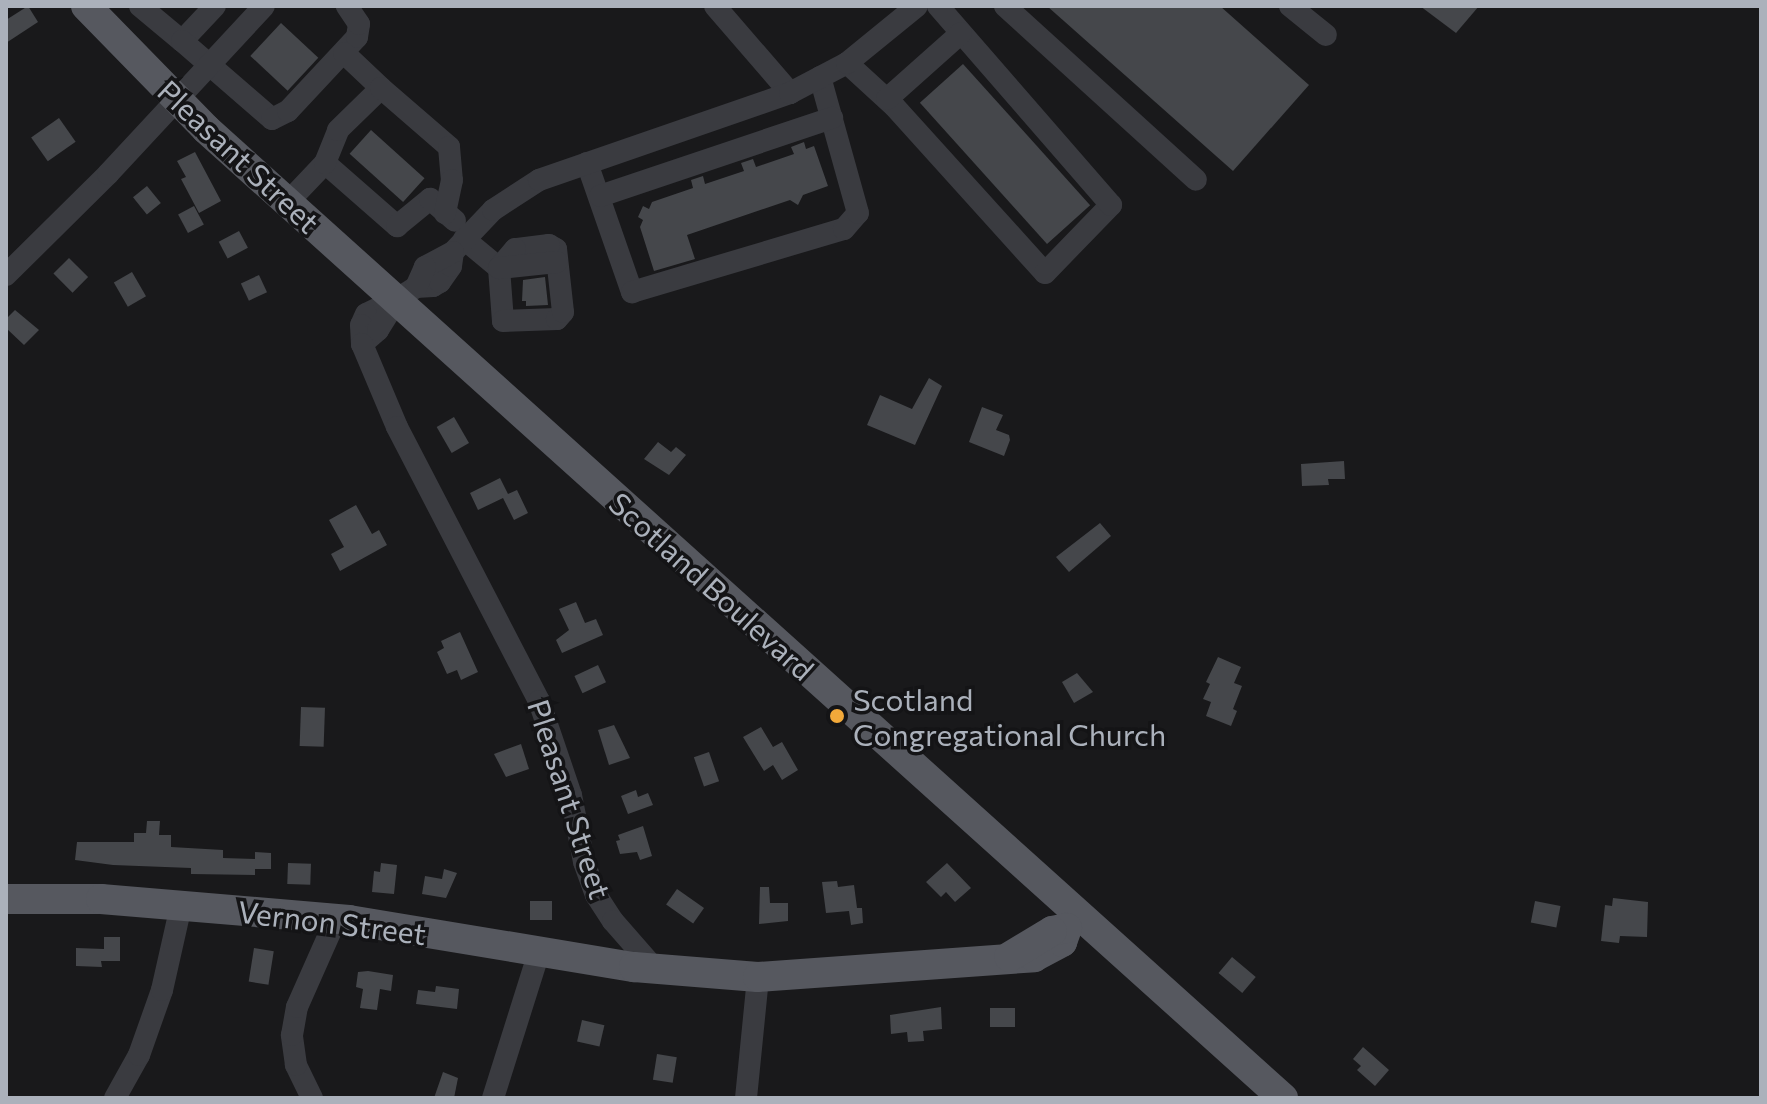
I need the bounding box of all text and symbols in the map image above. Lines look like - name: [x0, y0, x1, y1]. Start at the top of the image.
- street label: Pleasant Street: [151, 72, 327, 240]
- street label: Scotland Boulevard: [602, 485, 822, 687]
- place label: Scotland Congregational Church: [853, 681, 1166, 752]
- street label: Pleasant Street: [521, 695, 619, 903]
- marker: Scotland Congregational Church: [828, 707, 846, 725]
- street label: Vernon Street: [236, 893, 428, 951]

